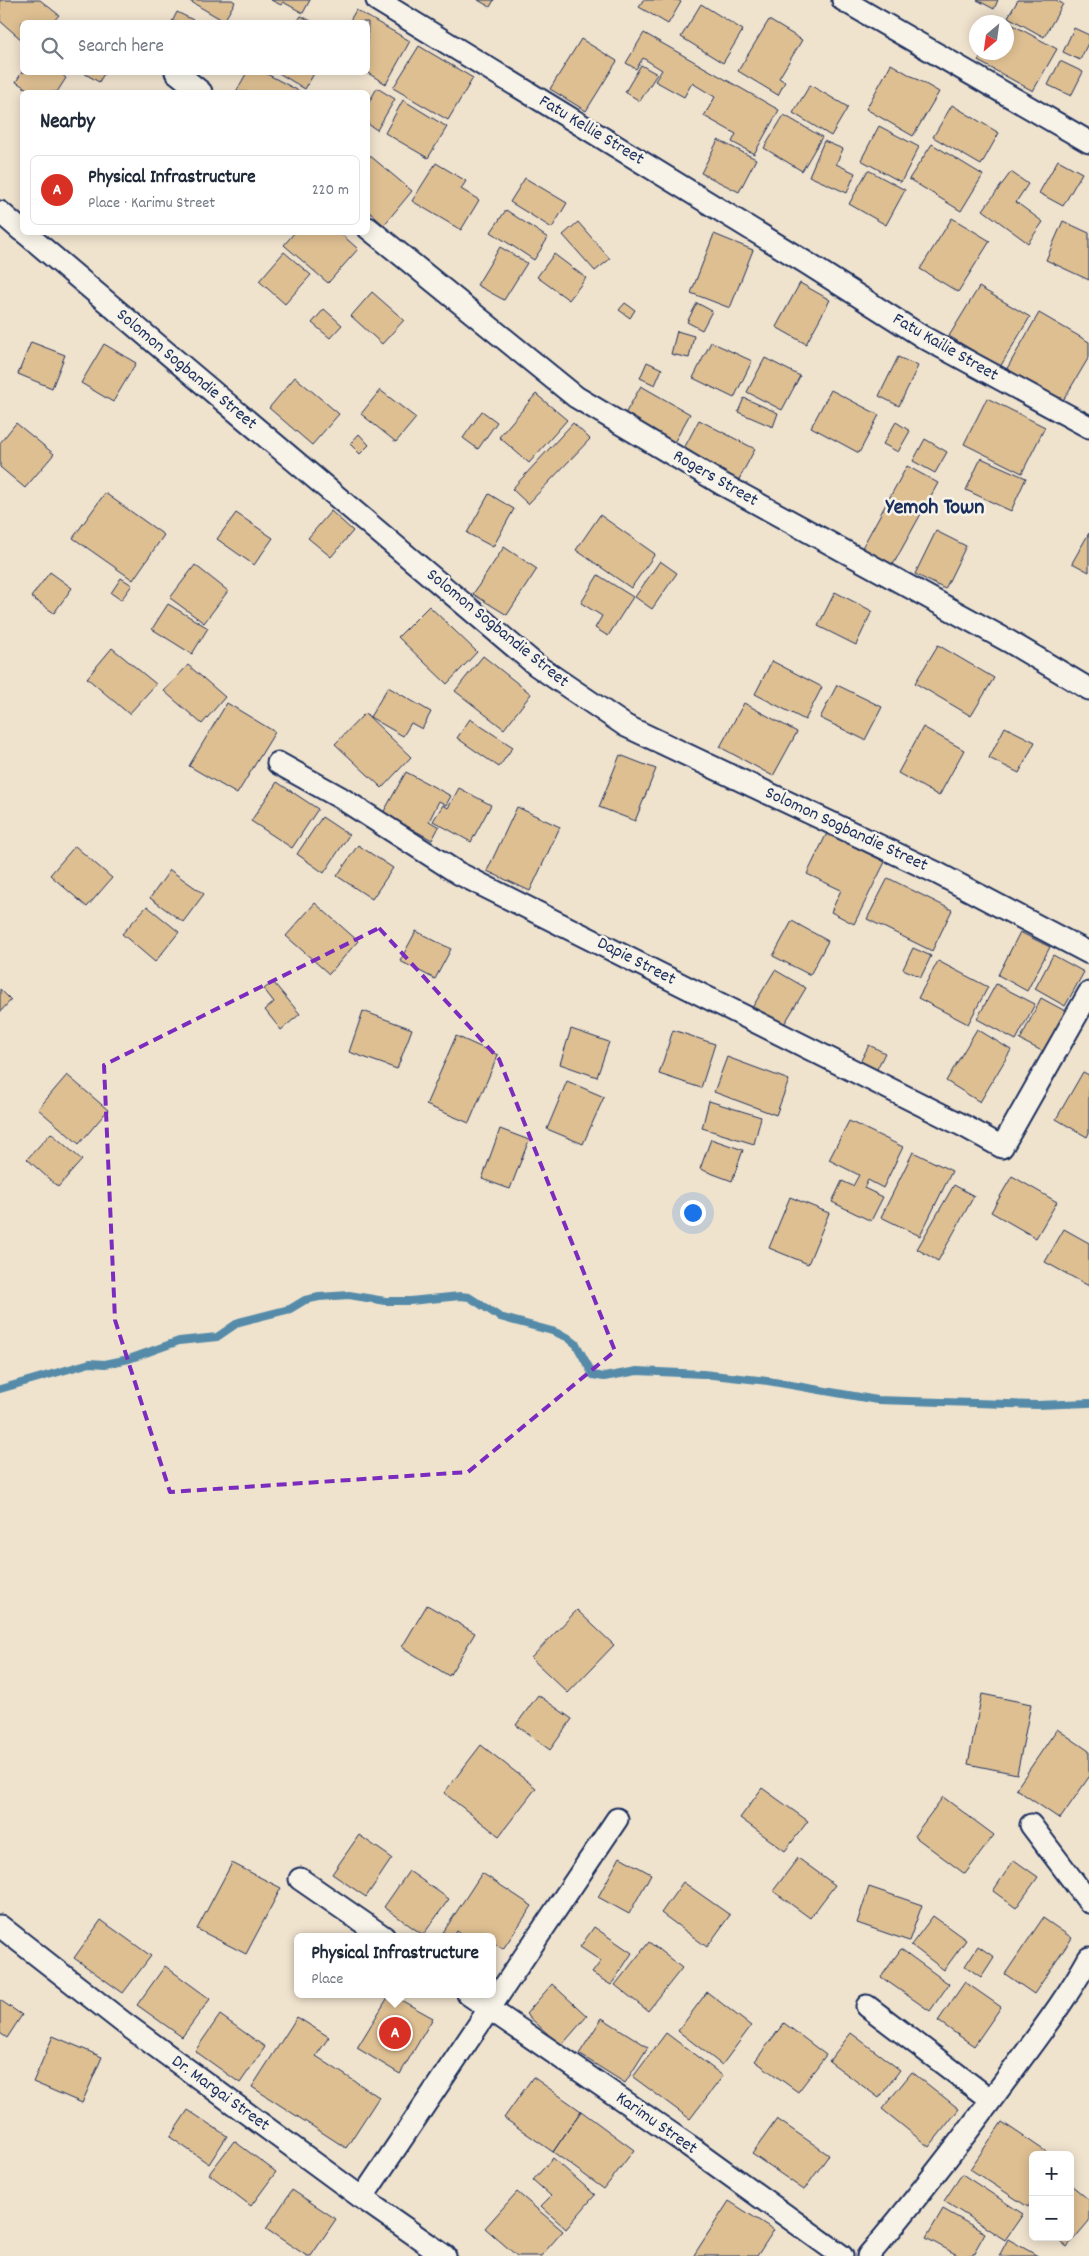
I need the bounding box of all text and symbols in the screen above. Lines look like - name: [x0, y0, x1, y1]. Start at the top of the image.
- north arrow: [969, 15, 1014, 60]
- search box: [20, 20, 370, 75]
- icon: search: [38, 34, 66, 62]
- text: Search here: [78, 34, 164, 61]
- street label: Fatu Kellie Street: [534, 90, 649, 173]
- text: Nearby: [40, 108, 95, 138]
- text: Physical Infrastructure: [88, 165, 256, 192]
- text: A: [53, 179, 61, 202]
- text: 220 m: [312, 179, 349, 202]
- text: Place · Karimu Street: [88, 192, 215, 215]
- street label: Solomon Sogbandie Street: [110, 304, 262, 437]
- street label: Fatu Kailie Street: [887, 308, 1003, 389]
- street label: Rogers Street: [668, 444, 763, 514]
- district label: Yemoh Town: [885, 493, 984, 524]
- street label: Solomon Sogbandie Street: [420, 564, 574, 695]
- street label: Solomon Sogbandie Street: [761, 781, 932, 879]
- street label: Dapie Street: [592, 932, 680, 993]
- your location: [680, 1200, 706, 1226]
- popup: [294, 1933, 496, 1998]
- text: Physical Infrastructure: [311, 1941, 479, 1968]
- text: Place: [311, 1968, 343, 1991]
- pin: A: [379, 2014, 411, 2052]
- street label: Dr. Margai Street: [166, 2050, 275, 2138]
- street label: Karimu Street: [610, 2087, 702, 2162]
- map controls: [1029, 2151, 1074, 2241]
- button: +: [1029, 2151, 1074, 2196]
- button: −: [1029, 2196, 1074, 2241]

